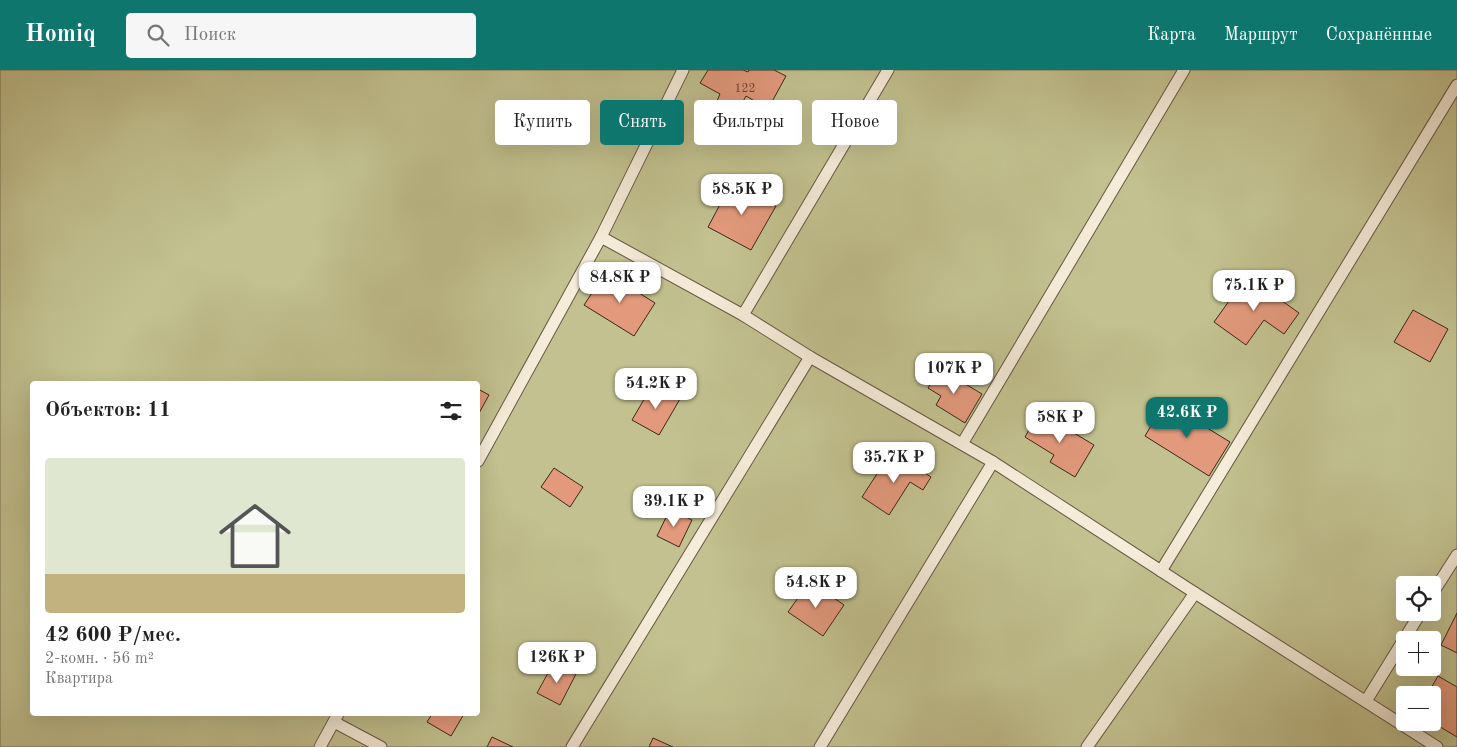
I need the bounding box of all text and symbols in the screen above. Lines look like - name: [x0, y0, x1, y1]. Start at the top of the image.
- search box: [126, 13, 476, 58]
- icon: search: [144, 21, 172, 49]
- text: Homiq: [25, 23, 96, 47]
- text: Поиск: [184, 26, 236, 45]
- text: Карта: [1147, 26, 1196, 44]
- text: Маршрут: [1224, 26, 1298, 44]
- text: Сохранённые: [1326, 26, 1432, 44]
- house number: 122: [735, 83, 755, 95]
- chip: Купить: [495, 100, 590, 145]
- chip: Снять: [600, 100, 684, 145]
- chip: Фильтры: [694, 100, 802, 145]
- chip: Новое: [812, 100, 897, 145]
- pin: 58.5K ₽: [696, 174, 788, 216]
- text: 58.5K ₽: [712, 182, 772, 198]
- pin: 84.8K ₽: [574, 262, 666, 304]
- text: 84.8K ₽: [590, 270, 650, 286]
- pin: 75.1K ₽: [1208, 270, 1300, 312]
- text: 75.1K ₽: [1224, 278, 1284, 294]
- pin: 107K ₽: [913, 352, 995, 395]
- text: 107K ₽: [926, 361, 982, 377]
- pin: 54.2K ₽: [610, 368, 702, 410]
- text: 54.2K ₽: [626, 376, 686, 392]
- pin: 42.6K ₽: [1141, 396, 1233, 439]
- icon: filters: [437, 397, 465, 425]
- text: Объектов: 11: [45, 400, 171, 421]
- pin: 58K ₽: [1025, 402, 1095, 444]
- text: 42.6K ₽: [1157, 405, 1217, 421]
- text: 58K ₽: [1037, 410, 1083, 426]
- pin: 35.7K ₽: [848, 442, 940, 484]
- text: 35.7K ₽: [864, 450, 924, 466]
- pin: 39.1K ₽: [628, 486, 720, 528]
- icon: home: [210, 491, 300, 581]
- text: 39.1K ₽: [644, 494, 704, 510]
- pin: 54.8K ₽: [770, 566, 862, 609]
- text: 54.8K ₽: [786, 575, 846, 591]
- map controls: [1396, 576, 1441, 731]
- button: locate: [1396, 576, 1441, 621]
- text: 42 600 ₽/мес.: [45, 625, 181, 646]
- button: +: [1396, 631, 1441, 676]
- pin: 126K ₽: [516, 642, 598, 684]
- text: 126K ₽: [529, 650, 585, 666]
- text: 2-комн. · 56 m²: [45, 651, 154, 667]
- text: Квартира: [45, 671, 113, 687]
- button: −: [1396, 686, 1441, 731]

